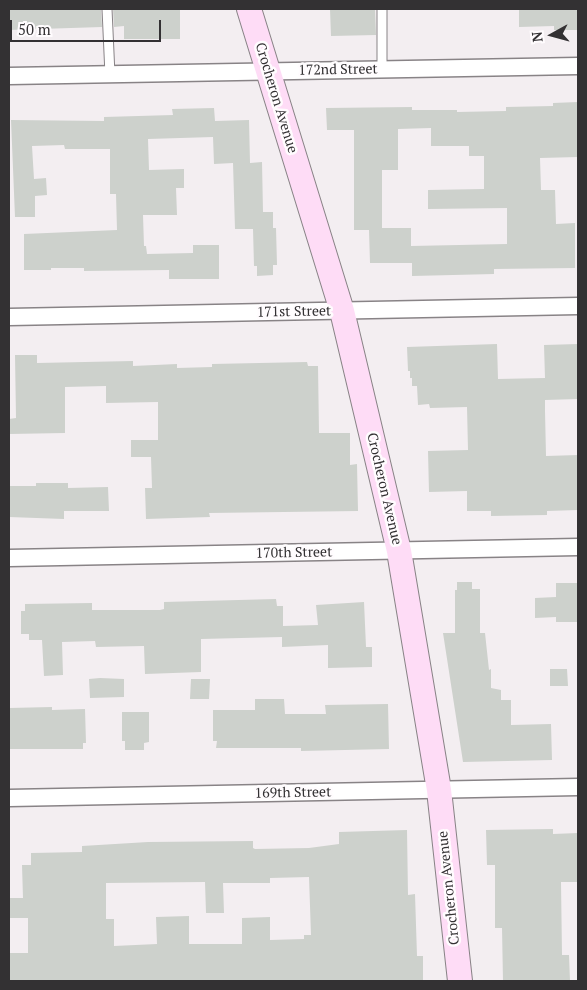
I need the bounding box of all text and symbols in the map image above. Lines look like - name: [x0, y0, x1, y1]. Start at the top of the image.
- scale bar: [12, 10, 164, 42]
- north arrow: [527, 10, 577, 60]
- text: 50 m: [18, 19, 51, 39]
- text: N: [527, 30, 547, 43]
- street label: Crocheron Avenue: [251, 41, 301, 155]
- street label: 172nd Street: [298, 61, 378, 79]
- street label: 171st Street: [257, 303, 331, 321]
- street label: Crocheron Avenue: [363, 431, 405, 547]
- street label: 170th Street: [256, 544, 332, 562]
- street label: 169th Street: [255, 784, 331, 802]
- street label: Crocheron Avenue: [435, 830, 463, 946]

